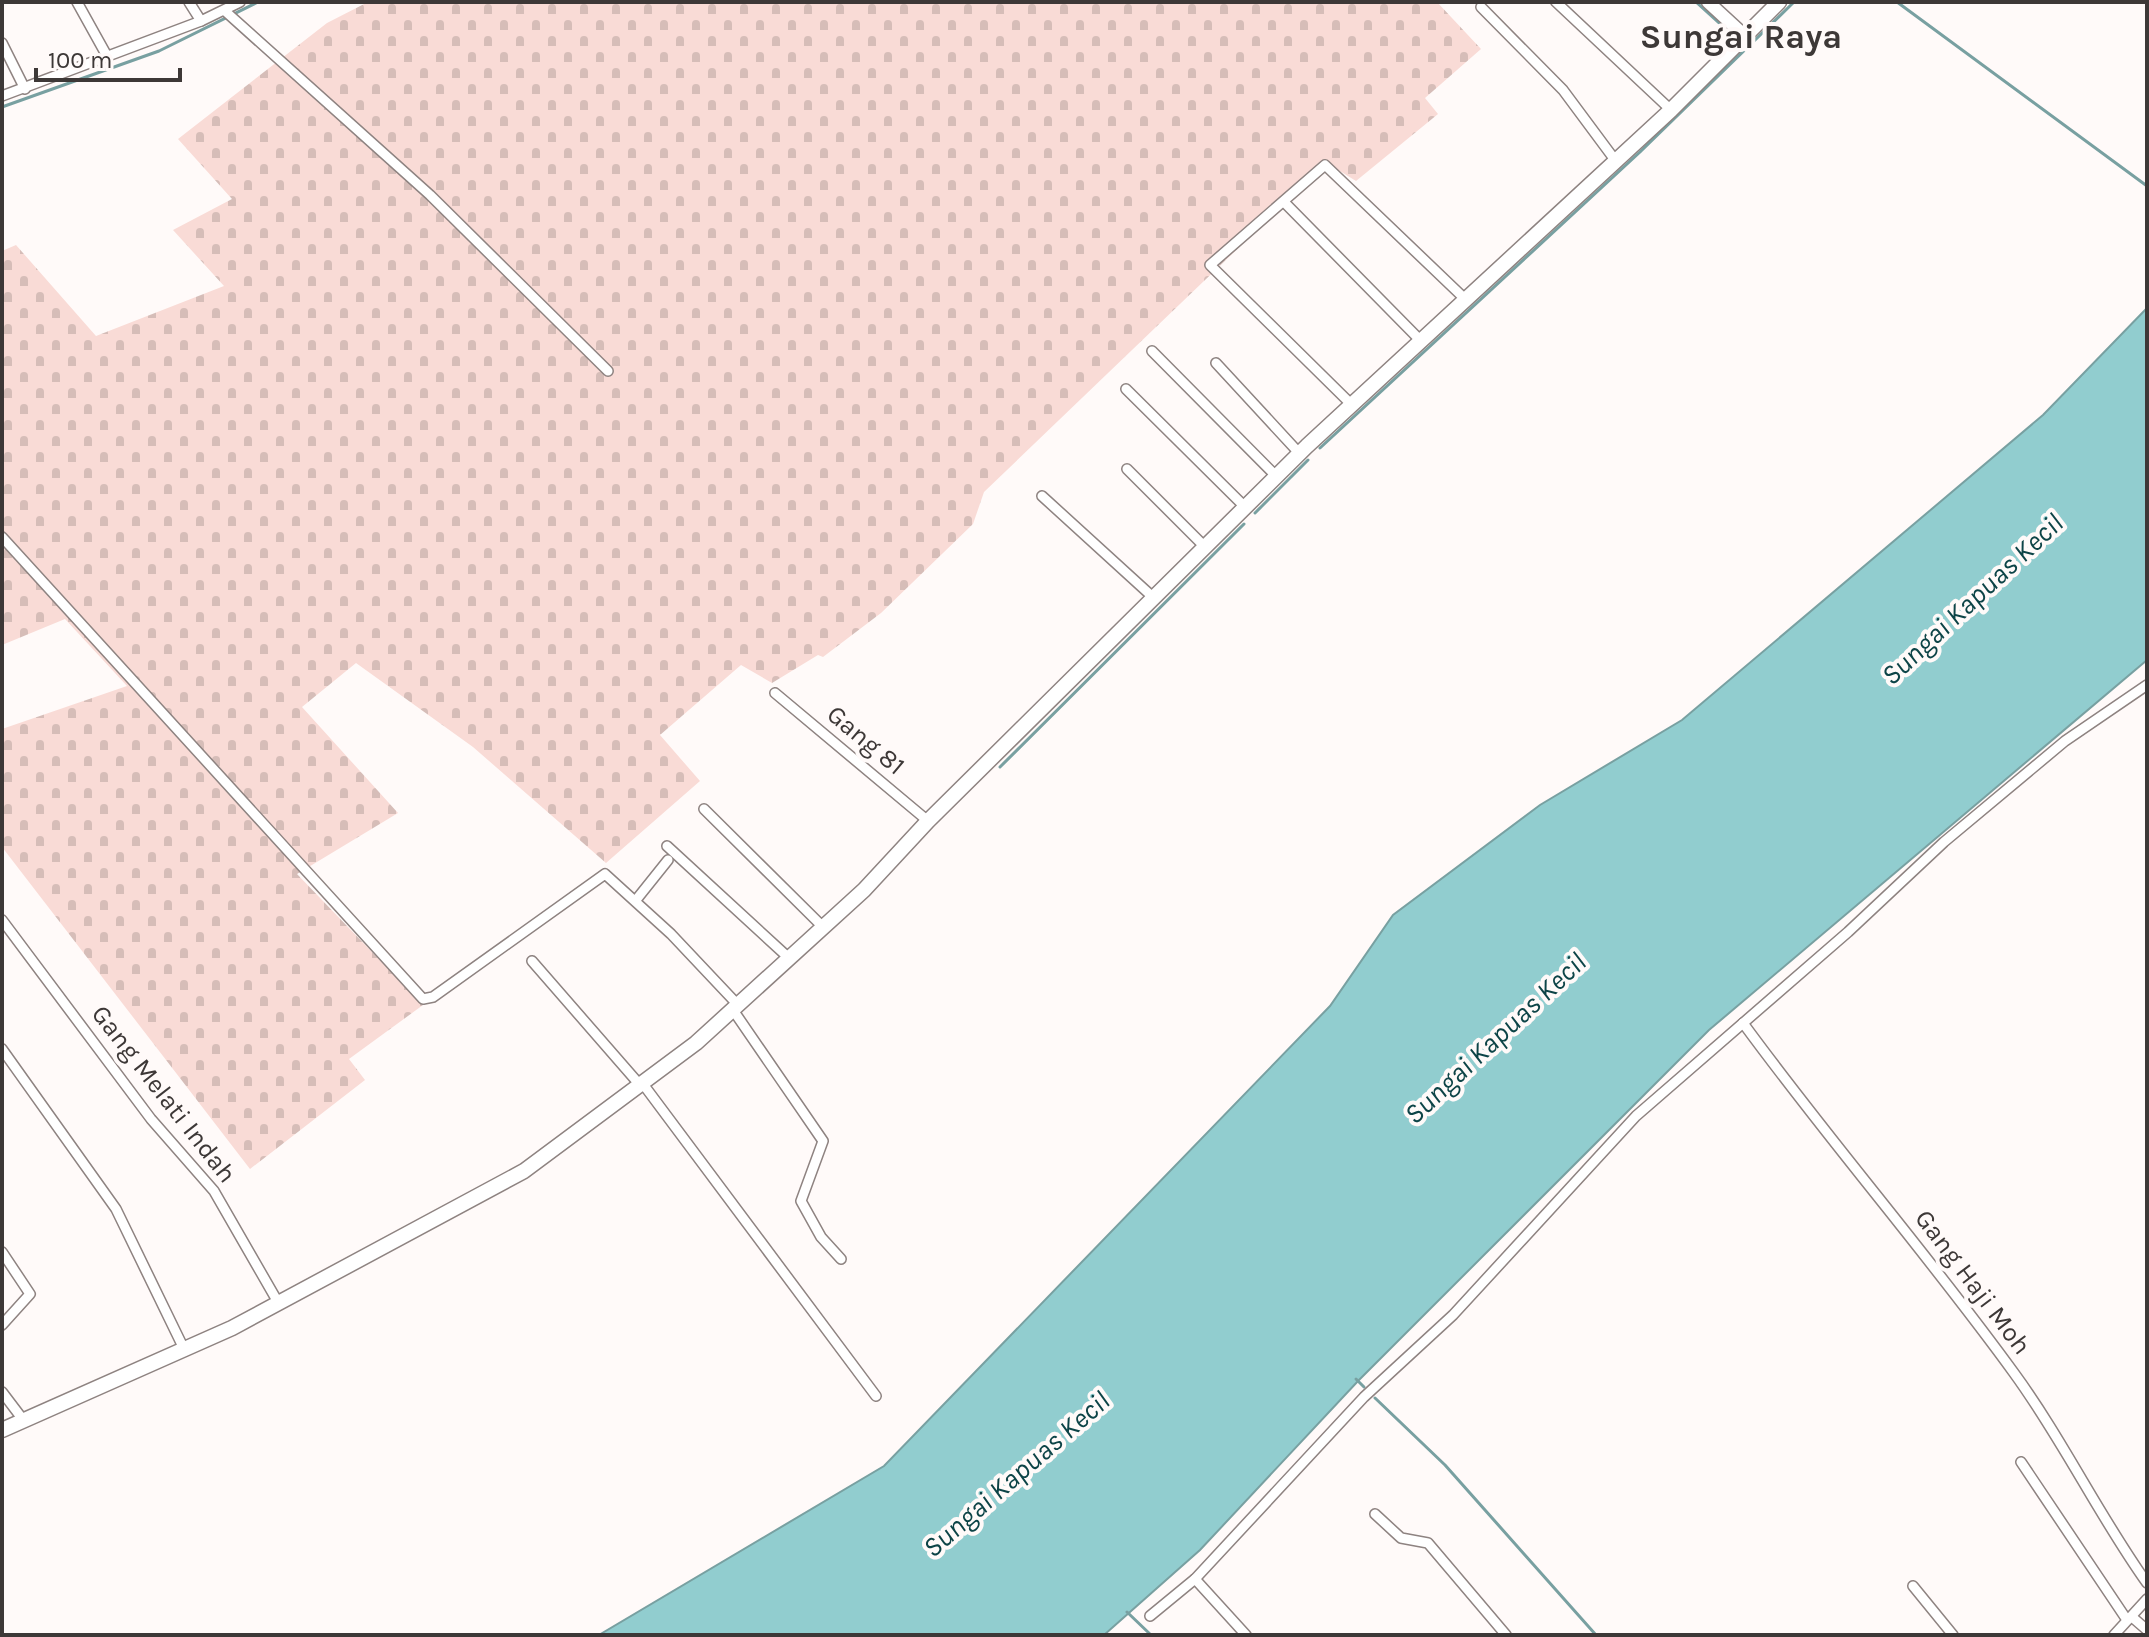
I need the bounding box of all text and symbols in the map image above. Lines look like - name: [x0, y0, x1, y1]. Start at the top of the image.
- district label: Sungai Raya: [1640, 17, 1842, 57]
- scale bar: [36, 32, 180, 82]
- text: 100 m: [48, 46, 113, 74]
- water label: Sungai Kapuas Kecil: [1874, 506, 2070, 692]
- street label: Gang 81: [821, 699, 911, 781]
- water label: Sungai Kapuas Kecil: [1397, 945, 1593, 1131]
- street label: Gang Melati Indah: [85, 999, 243, 1189]
- street label: Gang Haji Moh: [1908, 1203, 2038, 1361]
- water label: Sungai Kapuas Kecil: [916, 1384, 1116, 1564]

